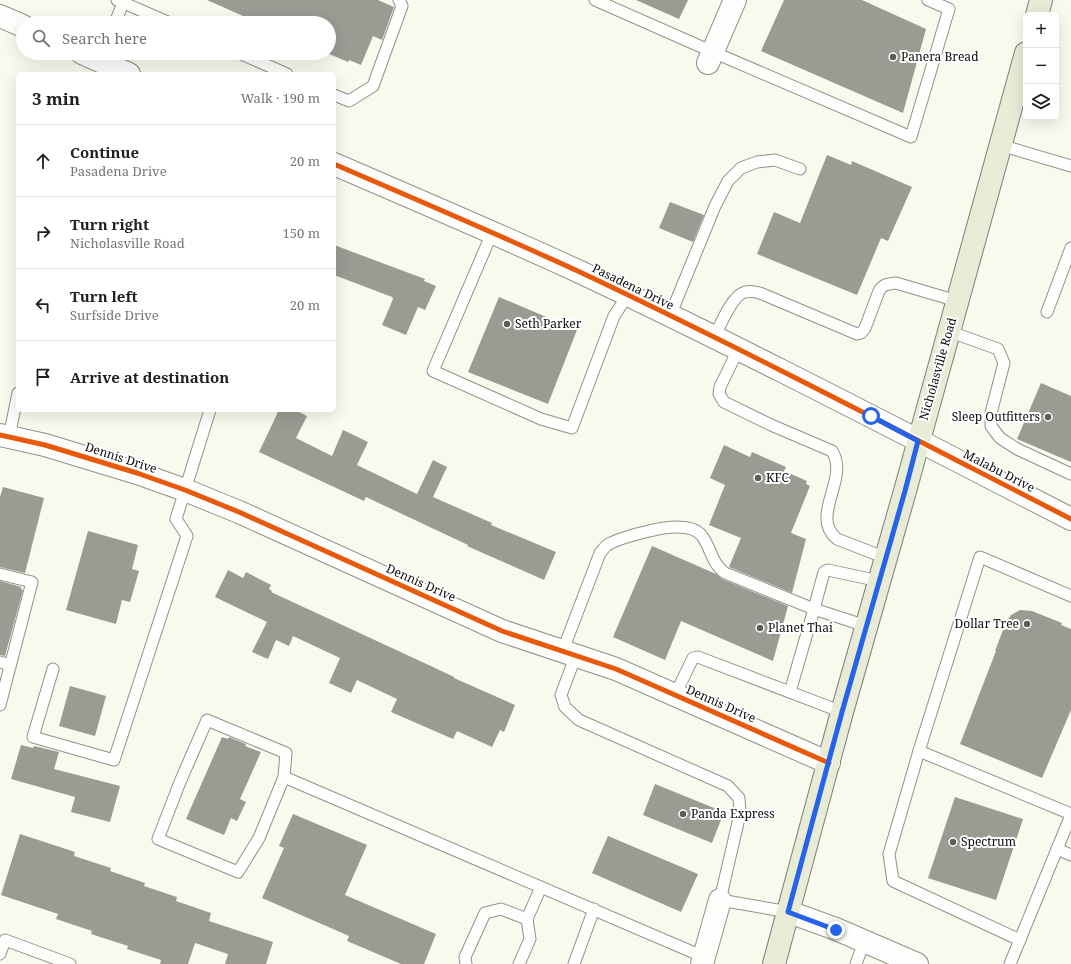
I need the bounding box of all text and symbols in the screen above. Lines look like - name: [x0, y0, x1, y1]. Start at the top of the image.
- map controls: [1023, 12, 1059, 120]
- button: +: [1023, 12, 1059, 48]
- search box: [16, 16, 336, 60]
- icon: search: [30, 27, 52, 49]
- text: Search here: [62, 28, 147, 48]
- place label: Panera Bread: [901, 48, 979, 65]
- button: −: [1023, 48, 1059, 84]
- marker: Panera Bread: [888, 52, 898, 62]
- button: layers: [1023, 84, 1059, 120]
- text: 3 min: [32, 87, 80, 110]
- text: Walk · 190 m: [241, 89, 320, 107]
- text: Continue: [70, 142, 139, 162]
- icon: ahead: [32, 150, 54, 172]
- text: 20 m: [290, 152, 320, 170]
- text: Pasadena Drive: [70, 162, 167, 180]
- text: Turn right: [70, 214, 149, 234]
- icon: right: [32, 222, 54, 244]
- text: 150 m: [283, 224, 320, 242]
- text: Nicholasville Road: [70, 234, 185, 252]
- street label: Pasadena Drive: [589, 259, 677, 314]
- text: Turn left: [70, 286, 138, 306]
- icon: left: [32, 294, 54, 316]
- text: 20 m: [290, 296, 320, 314]
- text: Surfside Drive: [70, 306, 159, 324]
- place label: Seth Parker: [515, 315, 582, 332]
- street label: Nicholasville Road: [915, 315, 960, 422]
- marker: Seth Parker: [502, 319, 512, 329]
- icon: arrive: [32, 366, 54, 388]
- text: Arrive at destination: [70, 367, 229, 387]
- route start: [862, 407, 880, 425]
- place label: Sleep Outfitters: [952, 408, 1040, 425]
- marker: Sleep Outfitters: [1043, 412, 1053, 422]
- street label: Dennis Drive: [83, 438, 159, 477]
- street label: Malabu Drive: [961, 445, 1038, 496]
- place label: KFC: [766, 469, 789, 486]
- marker: KFC: [753, 473, 763, 483]
- street label: Dennis Drive: [384, 560, 459, 605]
- place label: Dollar Tree: [955, 615, 1019, 632]
- place label: Planet Thai: [768, 619, 833, 636]
- marker: Dollar Tree: [1022, 619, 1032, 629]
- marker: Planet Thai: [755, 623, 765, 633]
- street label: Dennis Drive: [684, 681, 759, 726]
- place label: Panda Express: [691, 805, 775, 822]
- marker: Panda Express: [678, 809, 688, 819]
- place label: Spectrum: [961, 833, 1016, 850]
- marker: Spectrum: [948, 837, 958, 847]
- route end: [827, 921, 845, 939]

